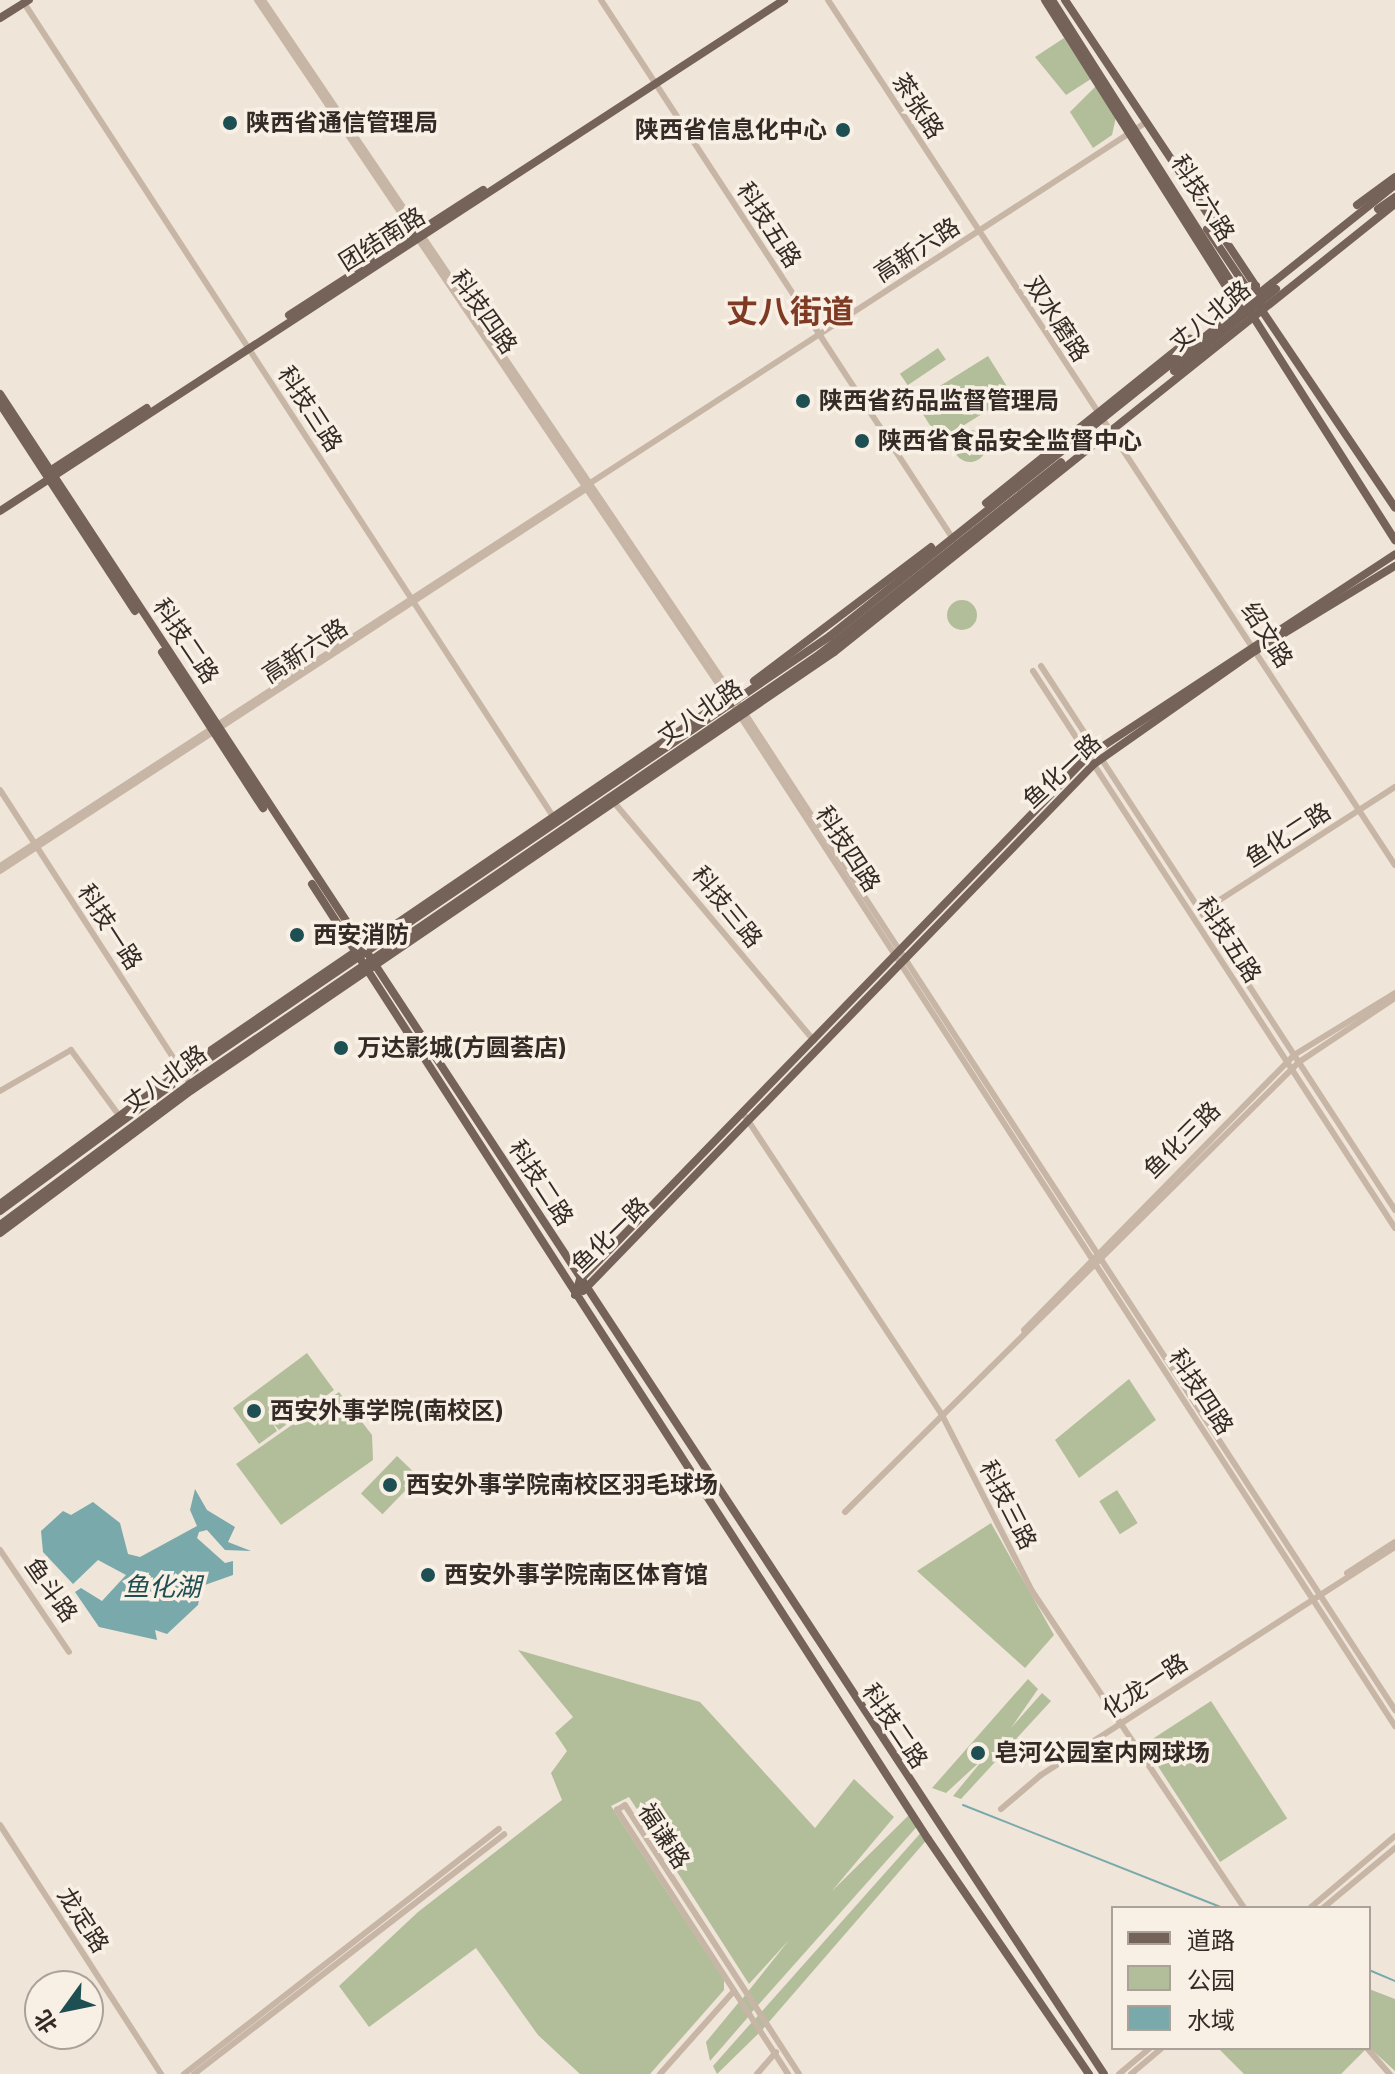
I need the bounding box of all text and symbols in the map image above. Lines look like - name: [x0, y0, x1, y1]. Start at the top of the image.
- street label: 茶张路: [886, 68, 950, 144]
- place label: 陕西省通信管理局: [246, 109, 438, 137]
- marker: 陕西省通信管理局: [221, 114, 239, 132]
- place label: 陕西省信息化中心: [635, 116, 827, 144]
- marker: 陕西省信息化中心: [834, 121, 852, 139]
- street label: 科技六路: [1165, 150, 1241, 246]
- street label: 科技五路: [731, 177, 807, 273]
- street label: 团结南路: [334, 201, 430, 277]
- street label: 高新六路: [869, 212, 965, 288]
- street label: 科技四路: [445, 264, 523, 360]
- street label: 双水磨路: [1019, 271, 1095, 367]
- street label: 丈八北路: [1164, 275, 1256, 357]
- district label: 丈八街道: [726, 293, 854, 331]
- street label: 科技三路: [272, 361, 348, 457]
- place label: 陕西省药品监督管理局: [819, 387, 1059, 415]
- marker: 陕西省药品监督管理局: [794, 392, 812, 410]
- place label: 陕西省食品安全监督中心: [878, 427, 1142, 455]
- marker: 陕西省食品安全监督中心: [853, 432, 871, 450]
- street label: 科技二路: [147, 593, 225, 689]
- street label: 绍文路: [1235, 597, 1299, 673]
- street label: 高新六路: [257, 613, 353, 689]
- street label: 丈八北路: [652, 673, 748, 751]
- street label: 鱼化一路: [1017, 728, 1107, 814]
- street label: 鱼化二路: [1240, 797, 1336, 873]
- street label: 科技四路: [810, 801, 886, 897]
- street label: 科技三路: [686, 861, 768, 953]
- street label: 科技一路: [72, 879, 148, 975]
- street label: 科技五路: [1191, 892, 1267, 988]
- place label: 西安消防: [313, 921, 409, 949]
- marker: 西安消防: [288, 926, 306, 944]
- place label: 万达影城(方圆荟店): [357, 1034, 567, 1062]
- street label: 丈八北路: [118, 1039, 212, 1119]
- marker: 万达影城(方圆荟店): [332, 1039, 350, 1057]
- street label: 鱼化三路: [1138, 1096, 1226, 1184]
- street label: 科技二路: [503, 1135, 579, 1231]
- street label: 鱼化一路: [565, 1191, 655, 1279]
- street label: 科技四路: [1163, 1344, 1239, 1440]
- place label: 西安外事学院(南校区): [270, 1397, 504, 1425]
- marker: 西安外事学院(南校区): [245, 1402, 263, 1420]
- street label: 科技三路: [973, 1456, 1043, 1554]
- place label: 西安外事学院南校区羽毛球场: [406, 1471, 718, 1499]
- marker: 西安外事学院南校区羽毛球场: [381, 1476, 399, 1494]
- street label: 鱼斗路: [19, 1552, 83, 1628]
- place label: 西安外事学院南区体育馆: [444, 1561, 708, 1589]
- marker: 西安外事学院南区体育馆: [419, 1566, 437, 1584]
- water label: 鱼化湖: [123, 1571, 201, 1603]
- street label: 化龙一路: [1097, 1648, 1193, 1724]
- street label: 科技二路: [856, 1678, 934, 1774]
- place label: 皂河公园室内网球场: [994, 1739, 1210, 1767]
- marker: 皂河公园室内网球场: [969, 1744, 987, 1762]
- street label: 福谦路: [632, 1798, 696, 1874]
- street label: 龙定路: [51, 1882, 115, 1958]
- legend: [1111, 1906, 1371, 2050]
- text: 道路: [1187, 1926, 1235, 1955]
- text: 公园: [1187, 1966, 1235, 1995]
- north arrow: [24, 1970, 104, 2050]
- text: 北: [29, 2006, 62, 2038]
- text: 水域: [1187, 2006, 1235, 2035]

